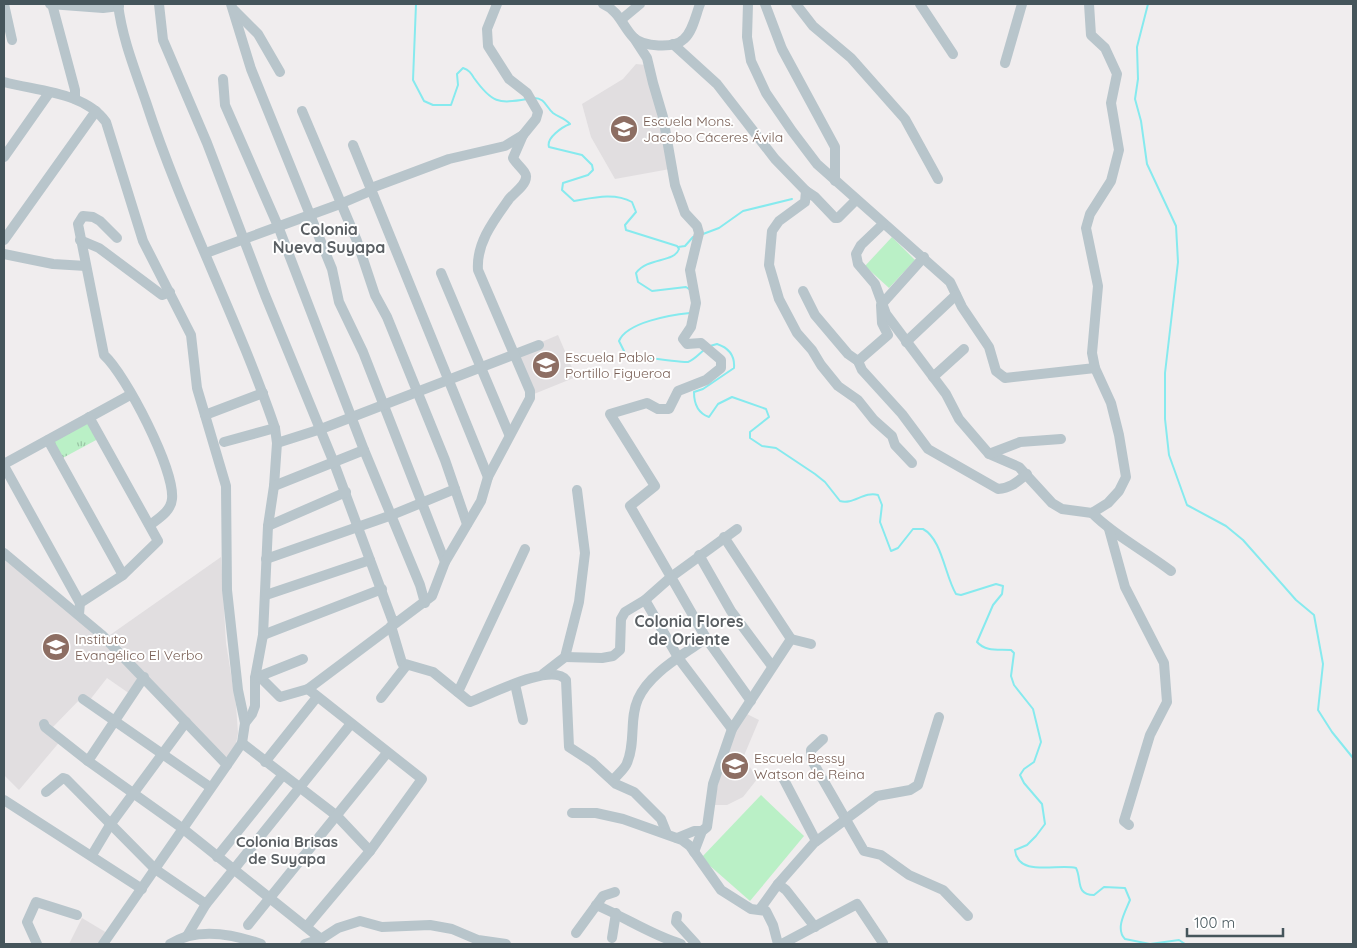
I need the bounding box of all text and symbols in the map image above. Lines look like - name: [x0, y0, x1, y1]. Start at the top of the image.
- place label: Escuela Mons. Jacobo Cáceres Ávila: [643, 112, 783, 146]
- school or university icon: Escuela Mons. Jacobo Cáceres Ávila: [609, 114, 639, 144]
- district label: Colonia Nueva Suyapa: [273, 219, 385, 257]
- place label: Escuela Pablo Portillo Figueroa: [565, 348, 671, 382]
- school or university icon: Escuela Pablo Portillo Figueroa: [531, 350, 561, 380]
- district label: Colonia Flores de Oriente: [635, 611, 744, 649]
- place label: Instituto Evangélico El Verbo: [75, 630, 203, 664]
- school or university icon: Instituto Evangélico El Verbo: [41, 632, 71, 662]
- place label: Escuela Bessy Watson de Reina: [754, 749, 865, 783]
- school or university icon: Escuela Bessy Watson de Reina: [720, 751, 750, 781]
- district label: Colonia Brisas de Suyapa: [236, 832, 338, 868]
- scale bar: [1187, 906, 1283, 938]
- text: 100 m: [1194, 913, 1235, 932]

